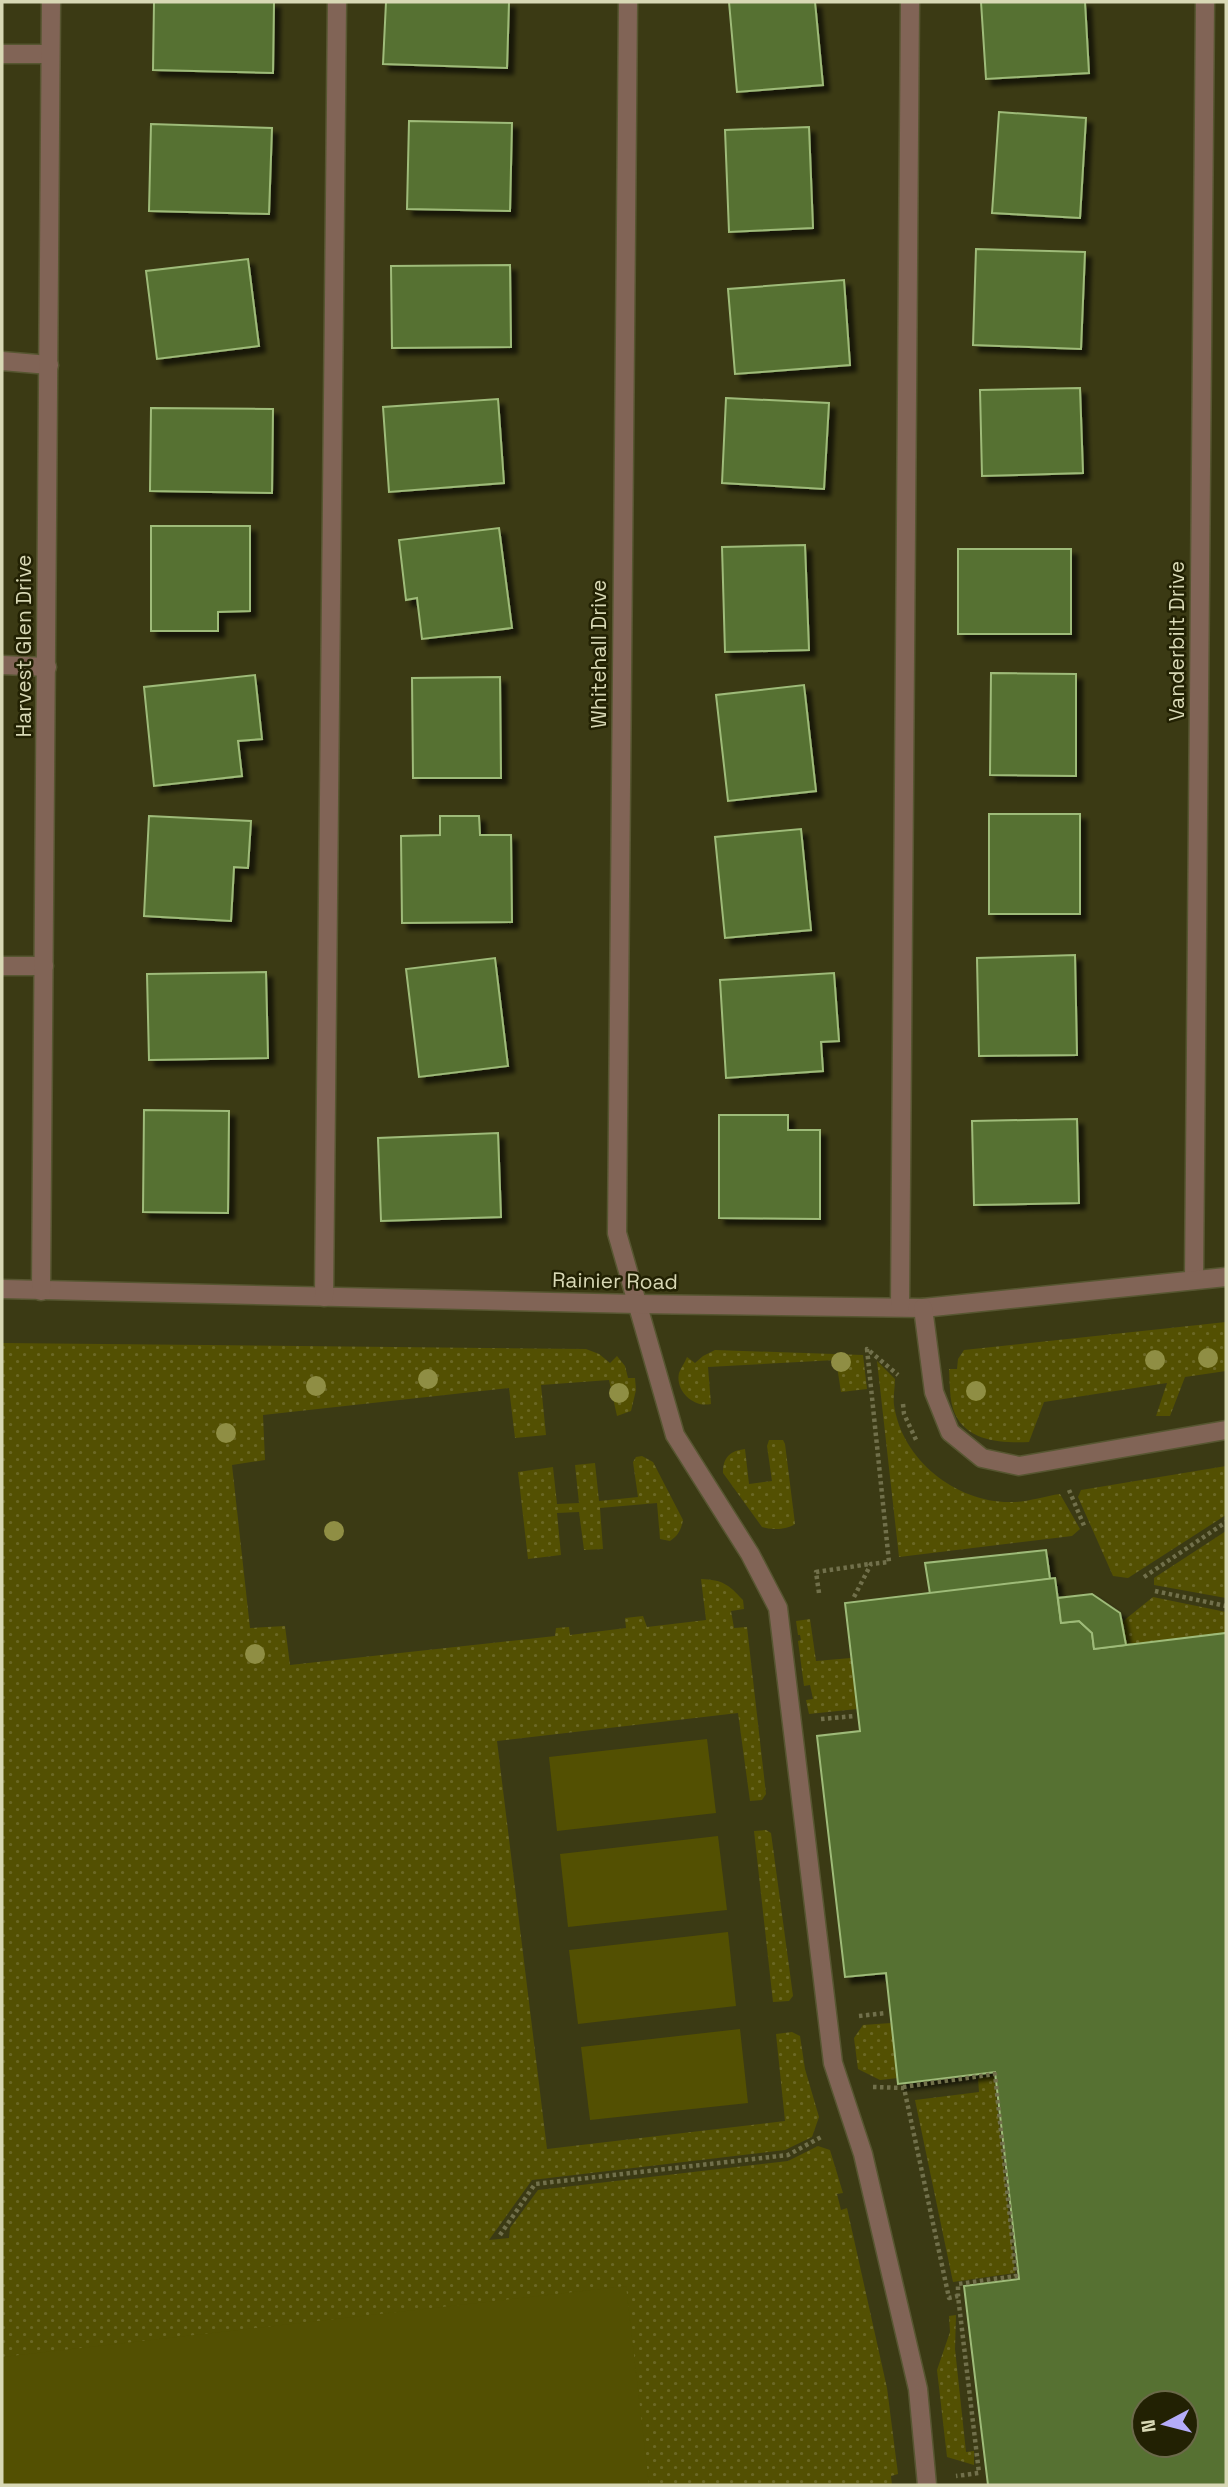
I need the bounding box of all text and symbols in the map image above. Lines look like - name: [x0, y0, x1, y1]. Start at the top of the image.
- street label: Harvest Glen Drive: [10, 555, 37, 738]
- street label: Vanderbilt Drive: [1163, 561, 1190, 721]
- street label: Whitehall Drive: [585, 579, 612, 729]
- street label: Rainier Road: [552, 1266, 678, 1295]
- north arrow: [1130, 2389, 1200, 2459]
- text: N: [1135, 2418, 1162, 2434]

